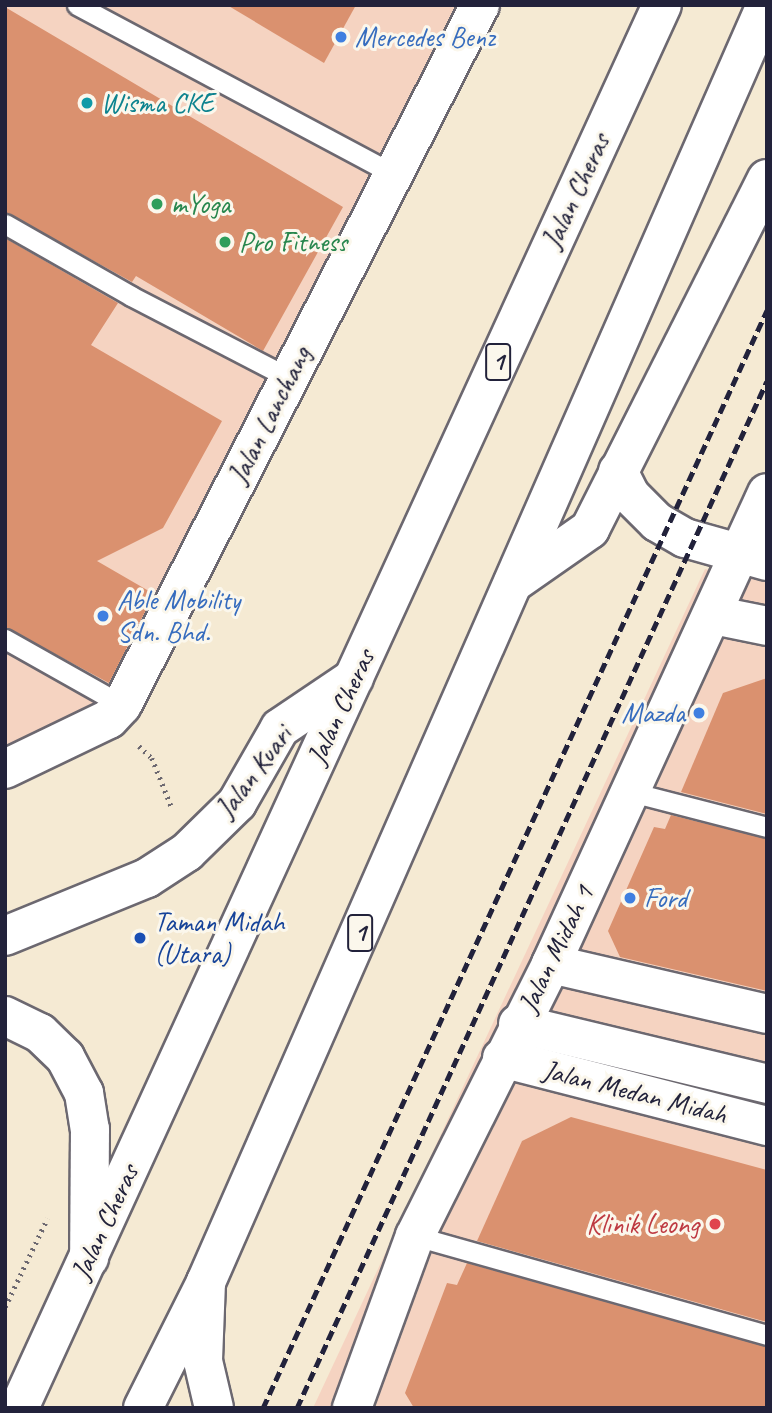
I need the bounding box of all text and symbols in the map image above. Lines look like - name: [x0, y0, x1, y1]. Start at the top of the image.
- place label: Mercedes Benz: [355, 20, 495, 54]
- marker: Mercedes Benz: [333, 29, 349, 45]
- place label: Wisma CKE: [101, 86, 214, 120]
- marker: Wisma CKE: [79, 95, 95, 111]
- street label: Jalan Cheras: [535, 129, 617, 253]
- place label: mYoga: [171, 187, 230, 221]
- marker: mYoga: [149, 196, 165, 212]
- place label: Pro Fitness: [239, 225, 347, 259]
- marker: Pro Fitness: [217, 234, 233, 250]
- road number: 1: [484, 340, 512, 384]
- street label: Jalan Lanchang: [221, 341, 319, 489]
- place label: Able Mobility Sdn. Bhd.: [117, 583, 240, 649]
- marker: Able Mobility Sdn. Bhd.: [95, 608, 111, 624]
- street label: Jalan Cheras: [300, 645, 382, 769]
- place label: Mazda: [622, 696, 685, 730]
- marker: Mazda: [691, 705, 707, 721]
- street label: Jalan Kuari: [209, 720, 299, 824]
- street label: Jalan Midah 1: [511, 881, 601, 1017]
- place label: Ford: [644, 881, 687, 915]
- marker: Ford: [622, 890, 638, 906]
- place label: Taman Midah (Utara): [154, 905, 283, 971]
- road number: 1: [346, 910, 374, 956]
- marker: Taman Midah (Utara): [132, 930, 148, 946]
- street label: Jalan Medan Midah: [540, 1053, 730, 1131]
- street label: Jalan Cheras: [64, 1160, 146, 1284]
- place label: Klinik Leong: [587, 1207, 699, 1241]
- marker: Klinik Leong: [705, 1214, 725, 1234]

